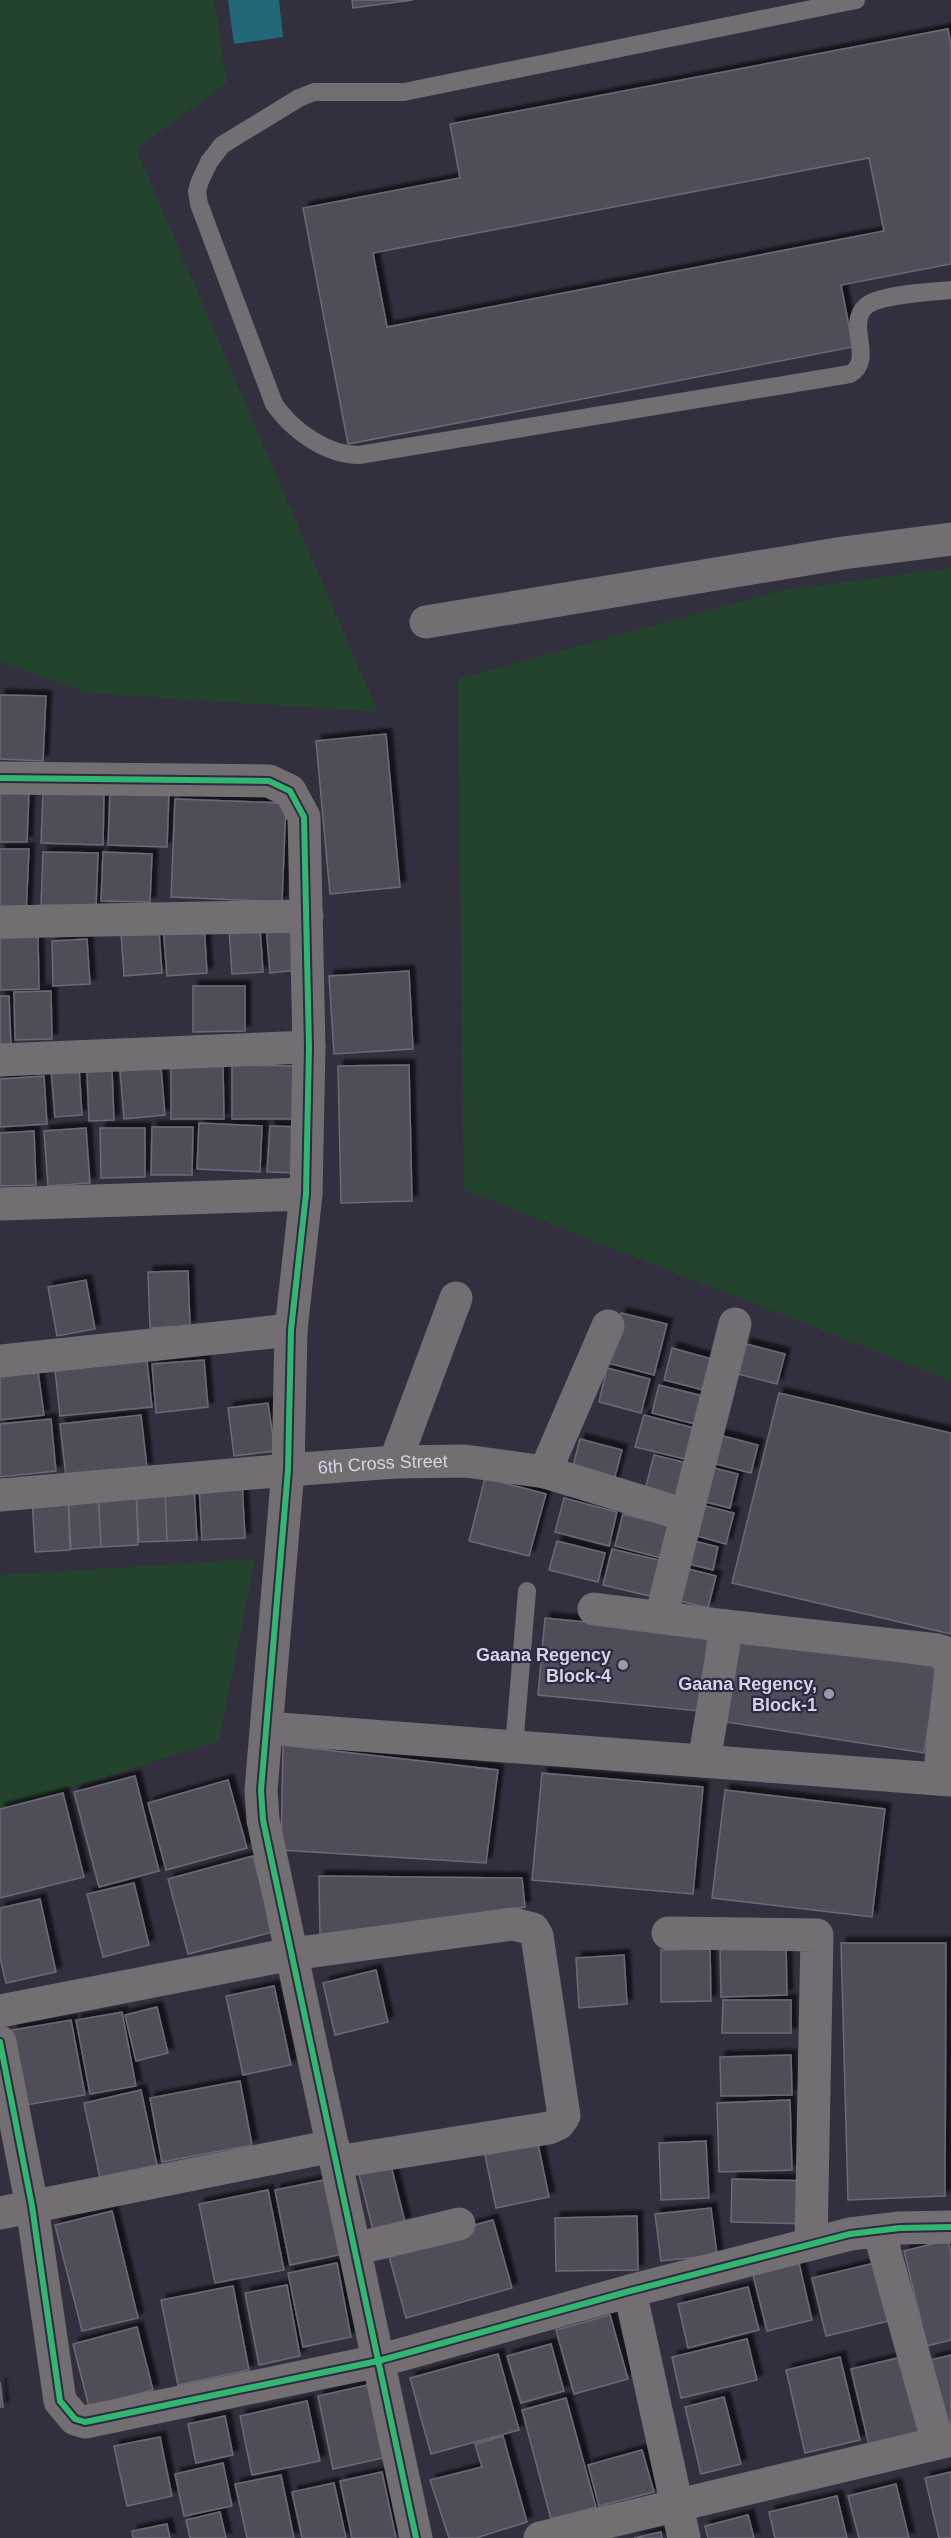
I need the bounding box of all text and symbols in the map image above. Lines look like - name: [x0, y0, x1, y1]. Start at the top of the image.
- street label: 6th Cross Street: [317, 1451, 448, 1478]
- place label: Gaana Regency Block-4: [476, 1645, 611, 1686]
- marker: Gaana Regency Block-4: [616, 1658, 630, 1672]
- place label: Gaana Regency, Block-1: [678, 1674, 817, 1715]
- marker: Gaana Regency, Block-1: [822, 1687, 836, 1701]

